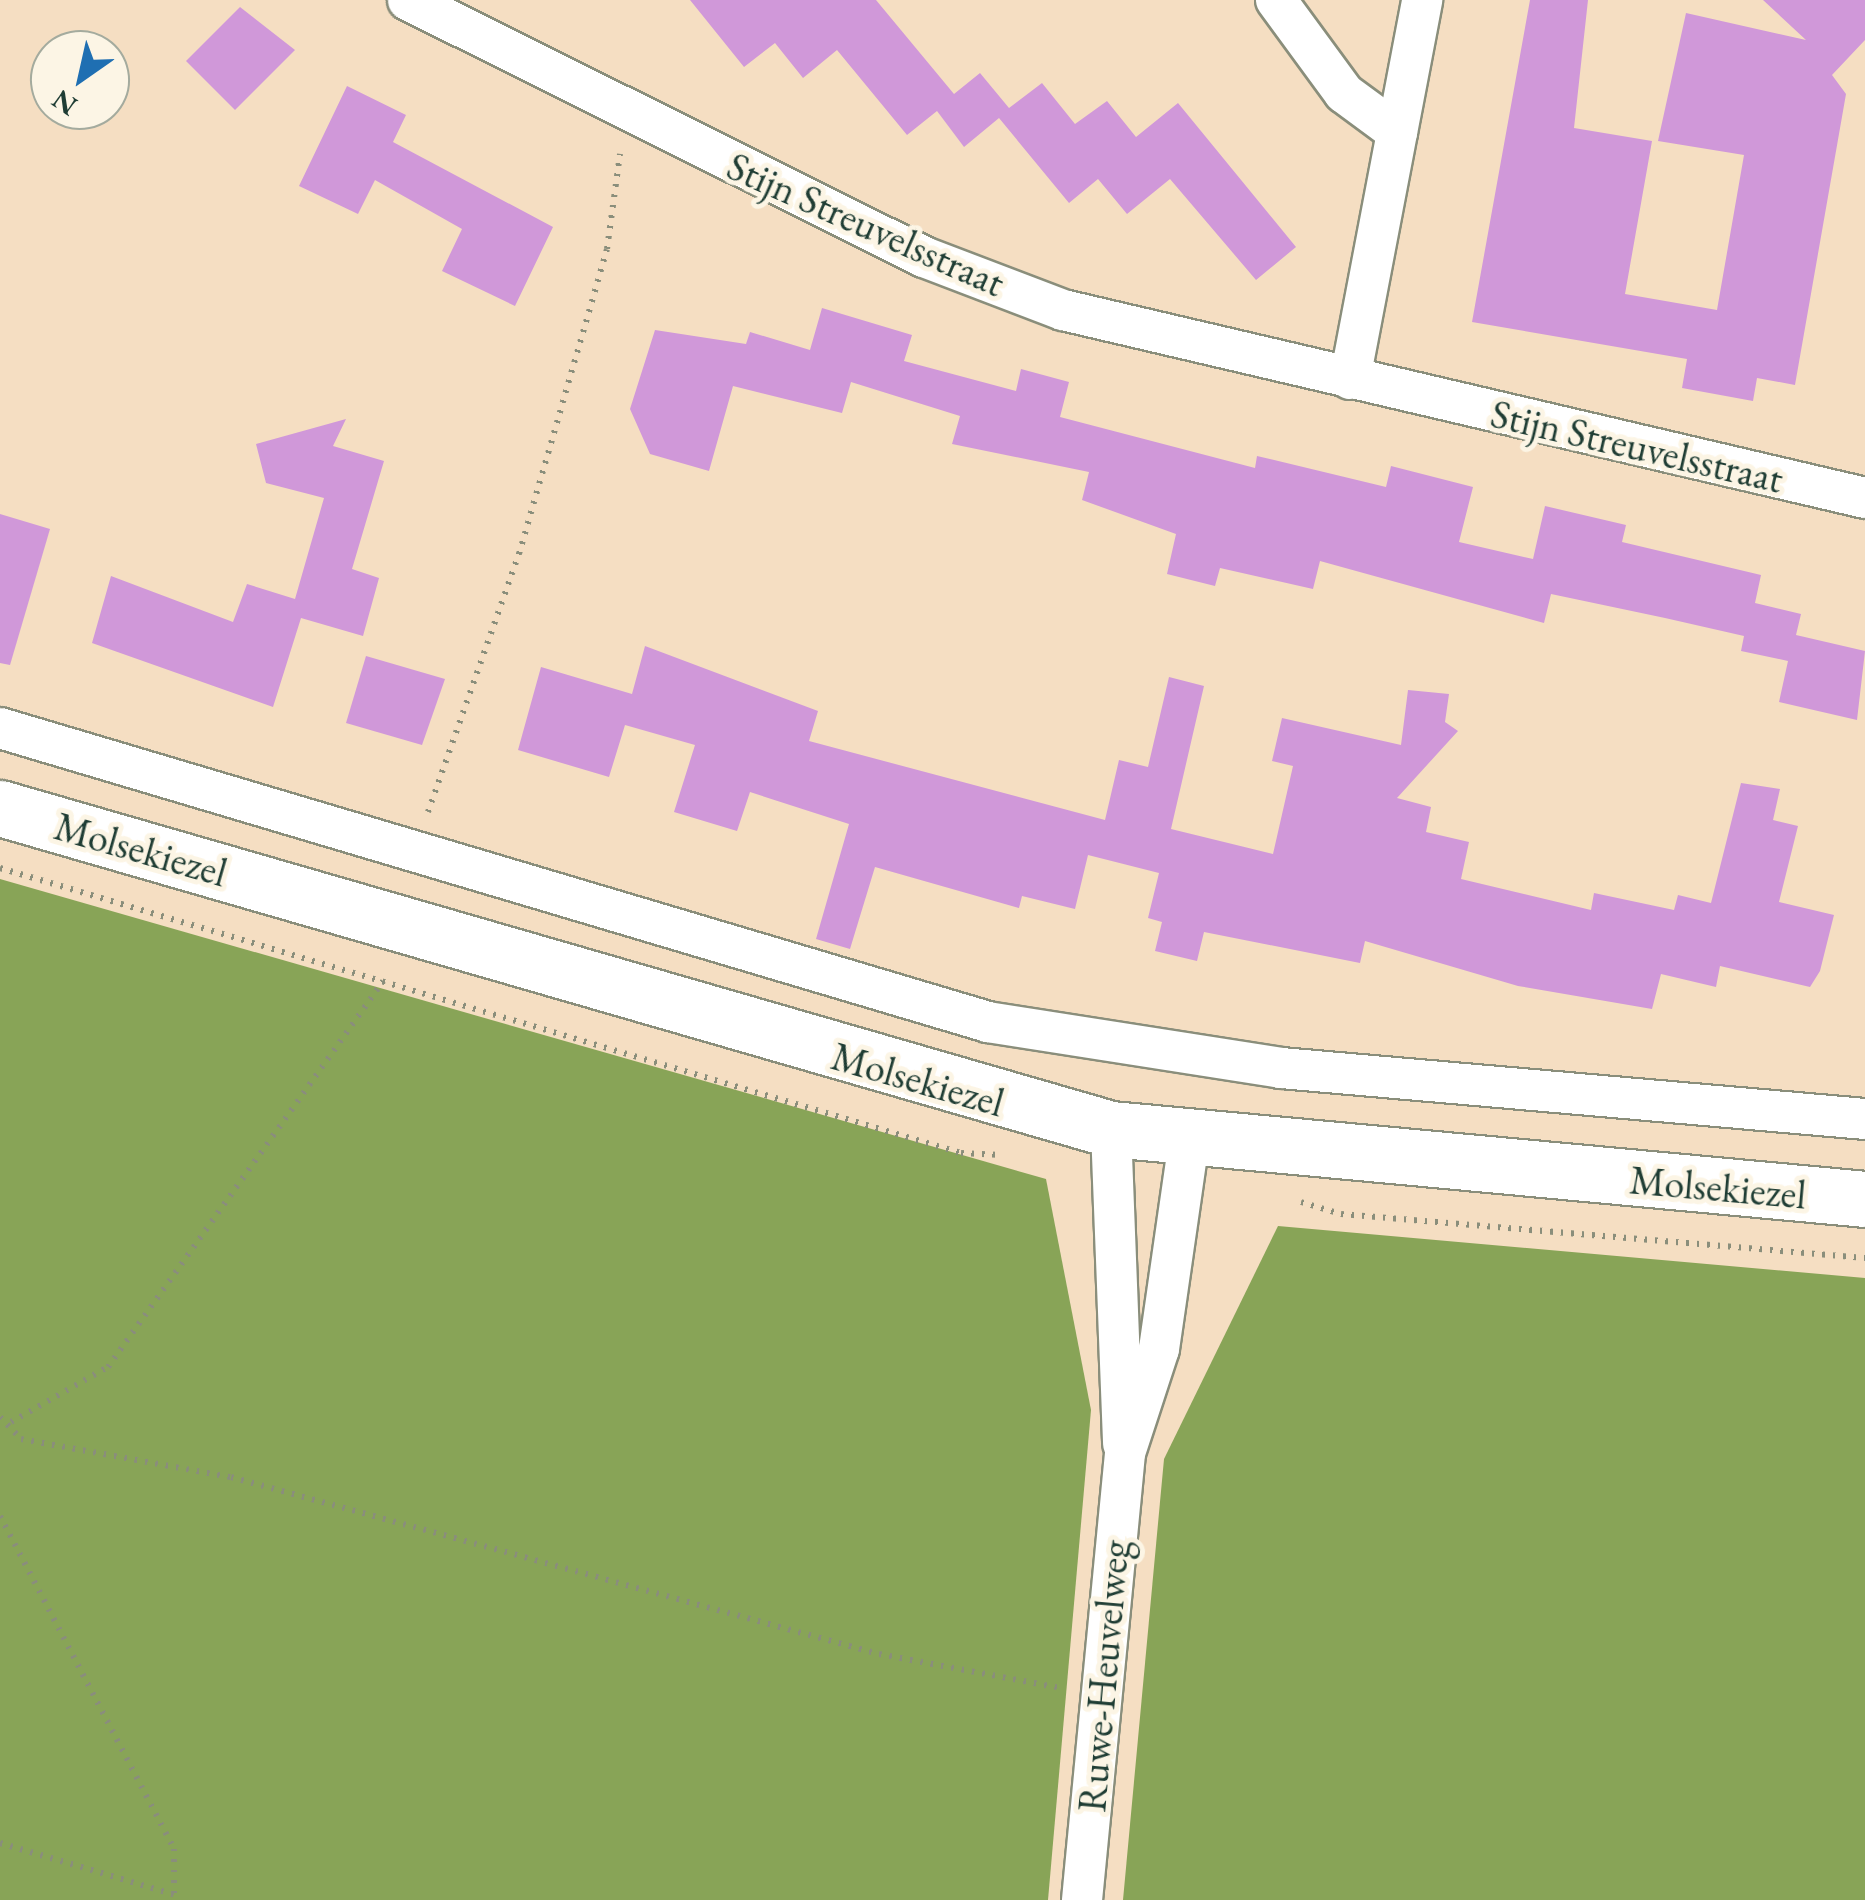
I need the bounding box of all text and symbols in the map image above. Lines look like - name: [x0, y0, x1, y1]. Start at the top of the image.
- north arrow: [30, 30, 130, 130]
- text: N: [45, 82, 84, 124]
- street label: Stijn Streuvelsstraat: [720, 141, 1012, 307]
- street label: Stijn Streuvelsstraat: [1486, 389, 1788, 503]
- street label: Molsekiezel: [49, 802, 233, 896]
- street label: Molsekiezel: [826, 1032, 1010, 1126]
- street label: Molsekiezel: [1628, 1155, 1808, 1219]
- street label: Ruwe-Heuvelweg: [1067, 1538, 1139, 1814]

